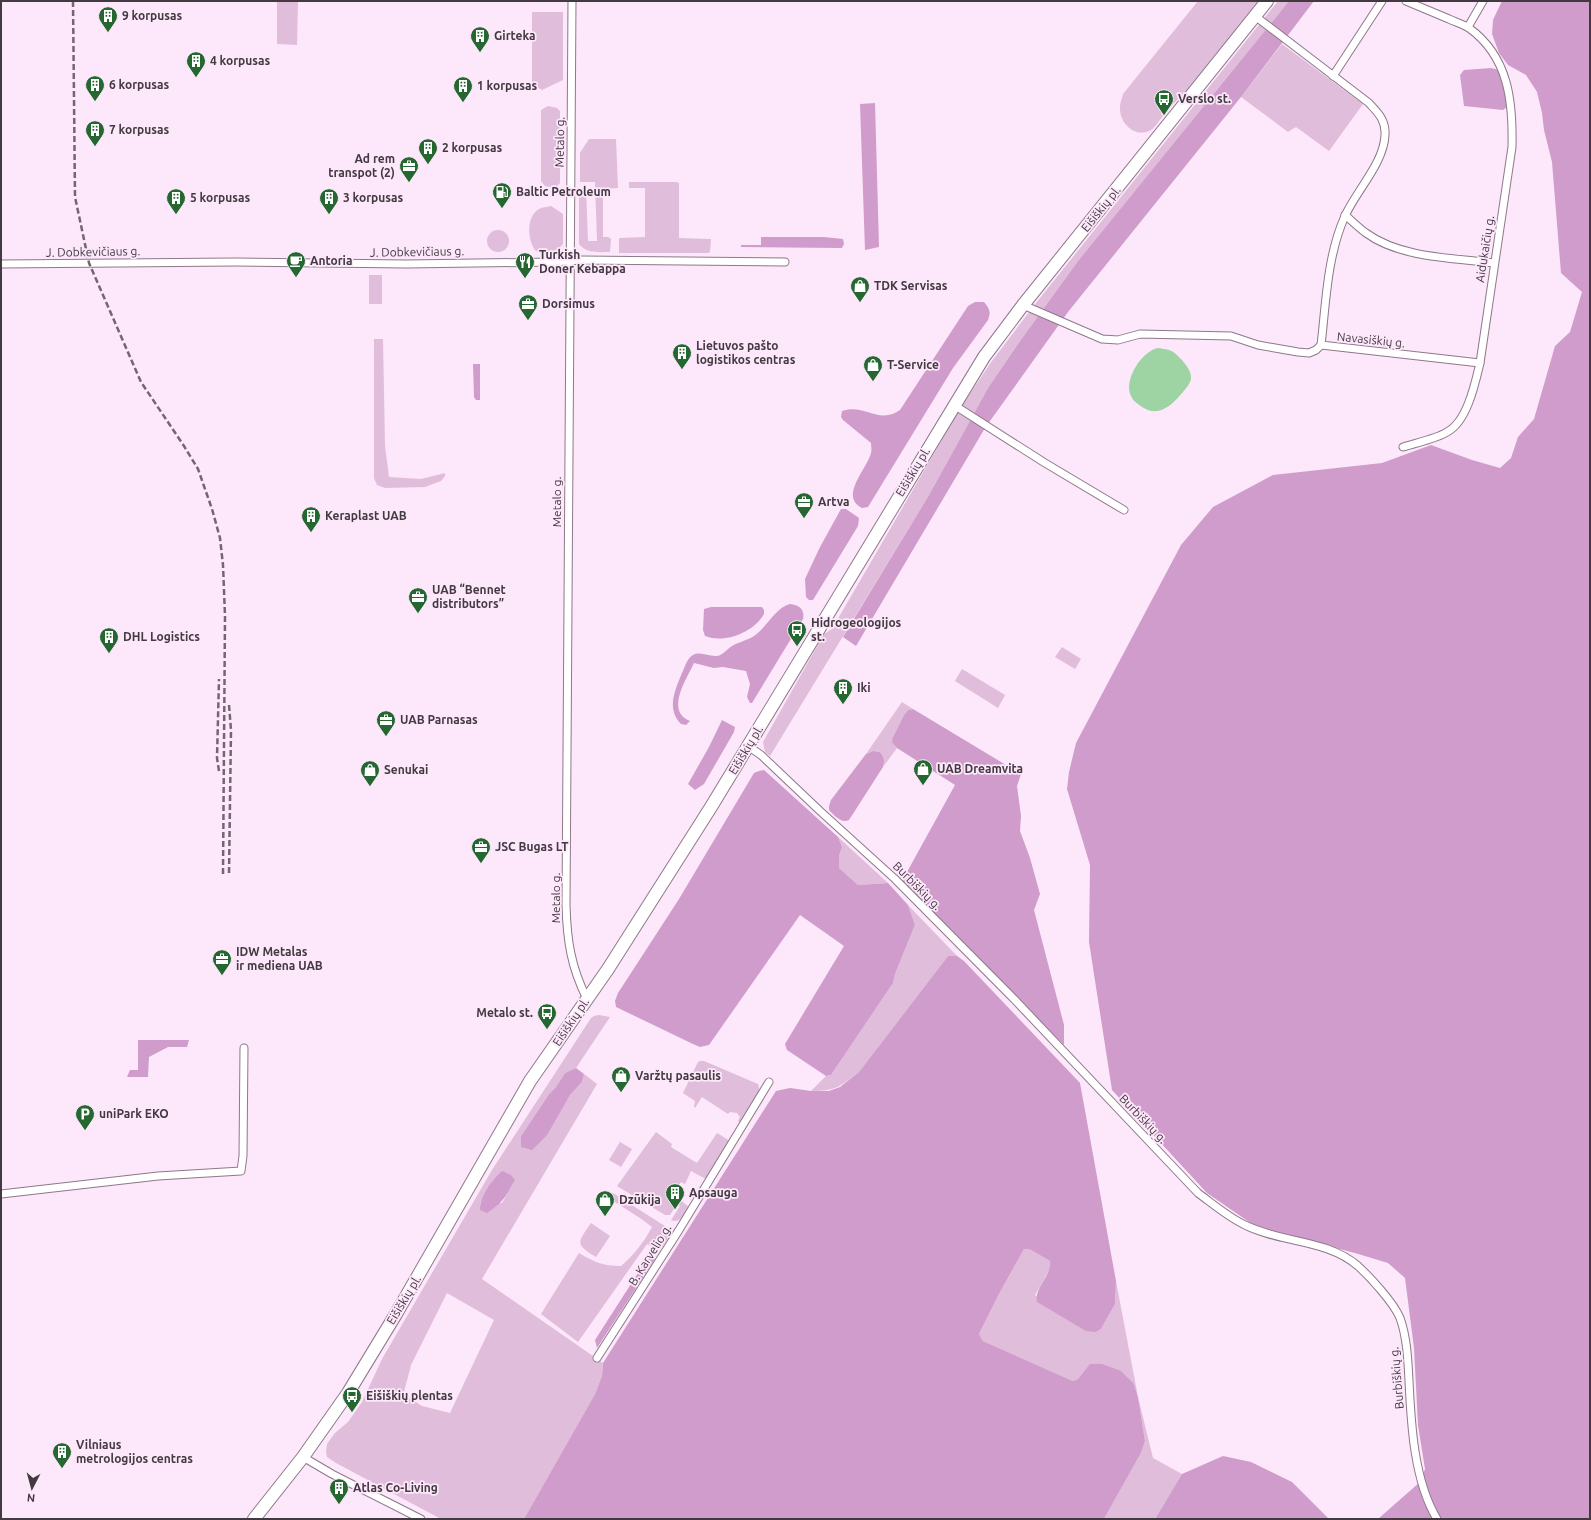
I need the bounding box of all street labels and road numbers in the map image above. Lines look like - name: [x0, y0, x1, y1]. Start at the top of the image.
- street label: Metalo g.: [553, 117, 566, 167]
- street label: Eišiškių pl.: [1078, 183, 1123, 234]
- street label: Aidukaičių g.: [1473, 214, 1496, 283]
- street label: J. Dobkevičiaus g.: [46, 244, 140, 259]
- street label: J. Dobkevičiaus g.: [370, 244, 464, 259]
- street label: Navasiškių g.: [1336, 329, 1406, 350]
- street label: Eišiškių pl.: [893, 445, 932, 499]
- street label: Metalo g.: [550, 477, 563, 527]
- street label: Eišiškių pl.: [726, 723, 765, 777]
- street label: Burbiškių g.: [891, 859, 944, 912]
- street label: Metalo g.: [549, 873, 562, 923]
- street label: Eišiškių pl.: [550, 995, 591, 1048]
- street label: Burbiškių g.: [1117, 1092, 1170, 1146]
- street label: B. Karvelio g.: [626, 1222, 674, 1288]
- street label: Eišiškių pl.: [384, 1273, 423, 1327]
- street label: Burbiškių g.: [1387, 1346, 1406, 1410]

